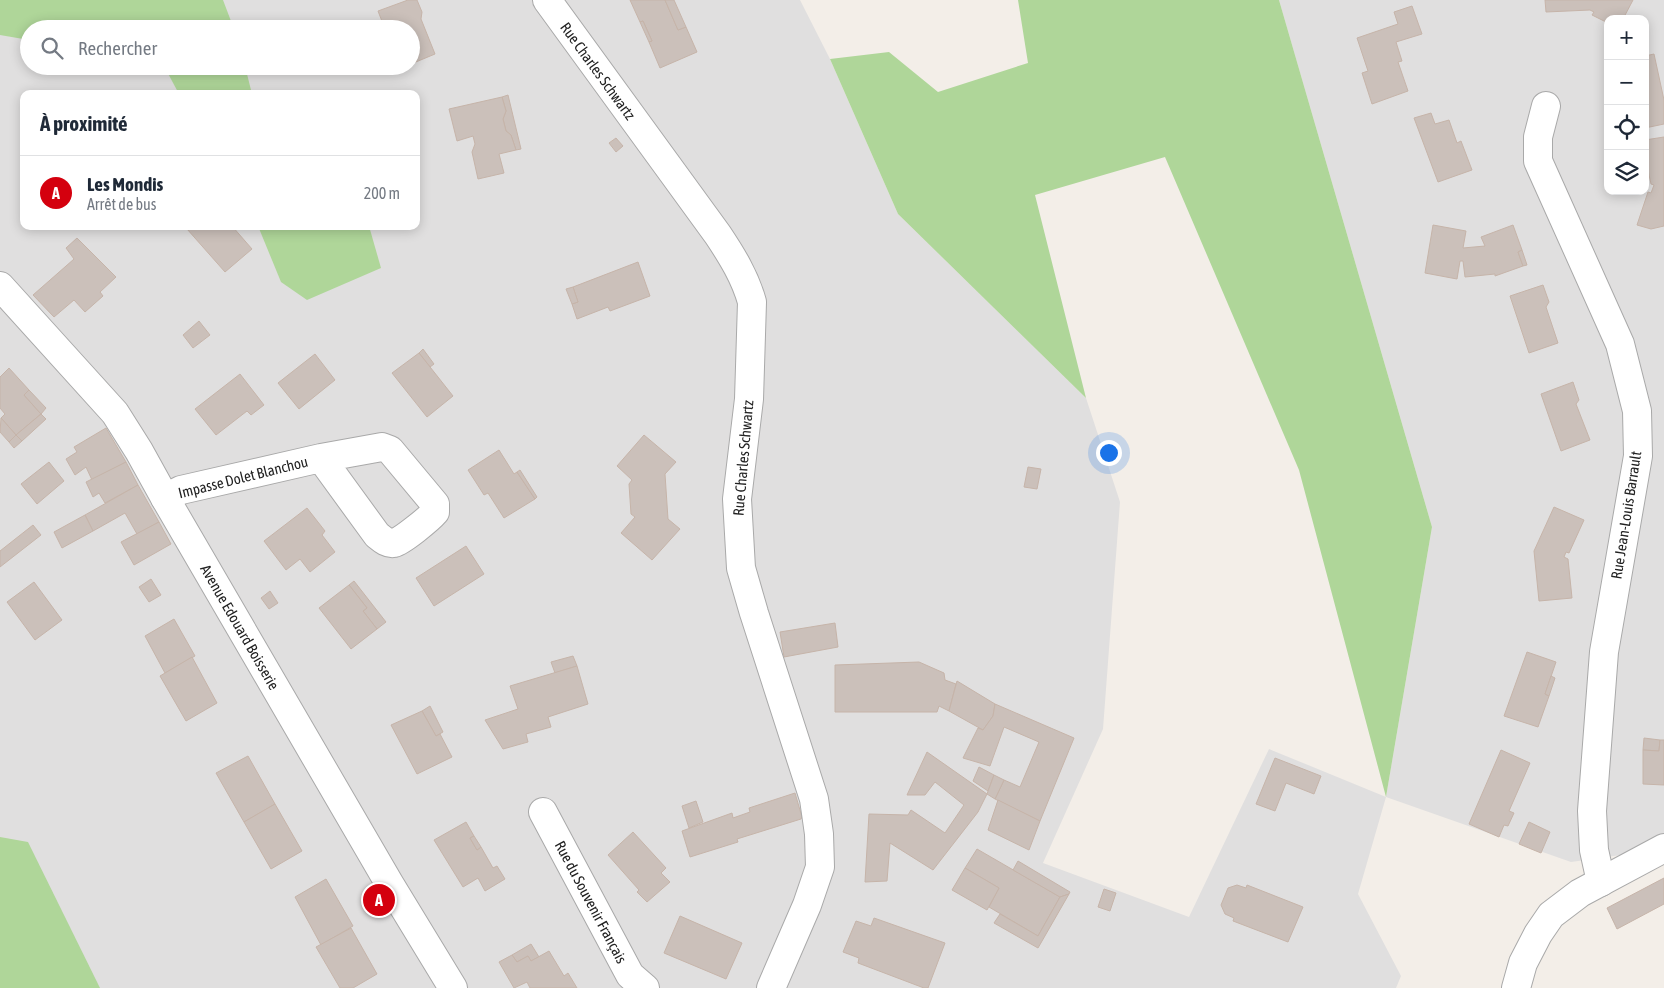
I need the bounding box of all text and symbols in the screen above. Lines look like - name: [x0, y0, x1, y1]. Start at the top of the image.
- map controls: [1604, 15, 1649, 195]
- button: +: [1604, 15, 1649, 60]
- street label: Rue Charles Schwartz: [557, 19, 639, 123]
- search box: [20, 20, 420, 75]
- icon: search: [38, 34, 66, 62]
- text: Rechercher: [78, 37, 157, 59]
- button: −: [1604, 60, 1649, 105]
- button: locate: [1604, 105, 1649, 150]
- text: À proximité: [40, 111, 128, 135]
- button: layers: [1604, 150, 1649, 195]
- text: Les Mondis: [87, 173, 163, 195]
- text: A: [52, 184, 60, 202]
- text: 200 m: [364, 184, 400, 202]
- text: Arrêt de bus: [87, 195, 156, 213]
- street label: Rue Charles Schwartz: [729, 399, 757, 516]
- your location: [1096, 440, 1122, 466]
- street label: Rue Jean-Louis Barrault: [1607, 450, 1645, 580]
- street label: Impasse Dolet Blanchou: [176, 453, 310, 501]
- street label: Avenue Edouard Boisserie: [197, 561, 283, 693]
- street label: Rue du Souvenir Français: [552, 838, 630, 966]
- pin: A: [363, 881, 395, 919]

